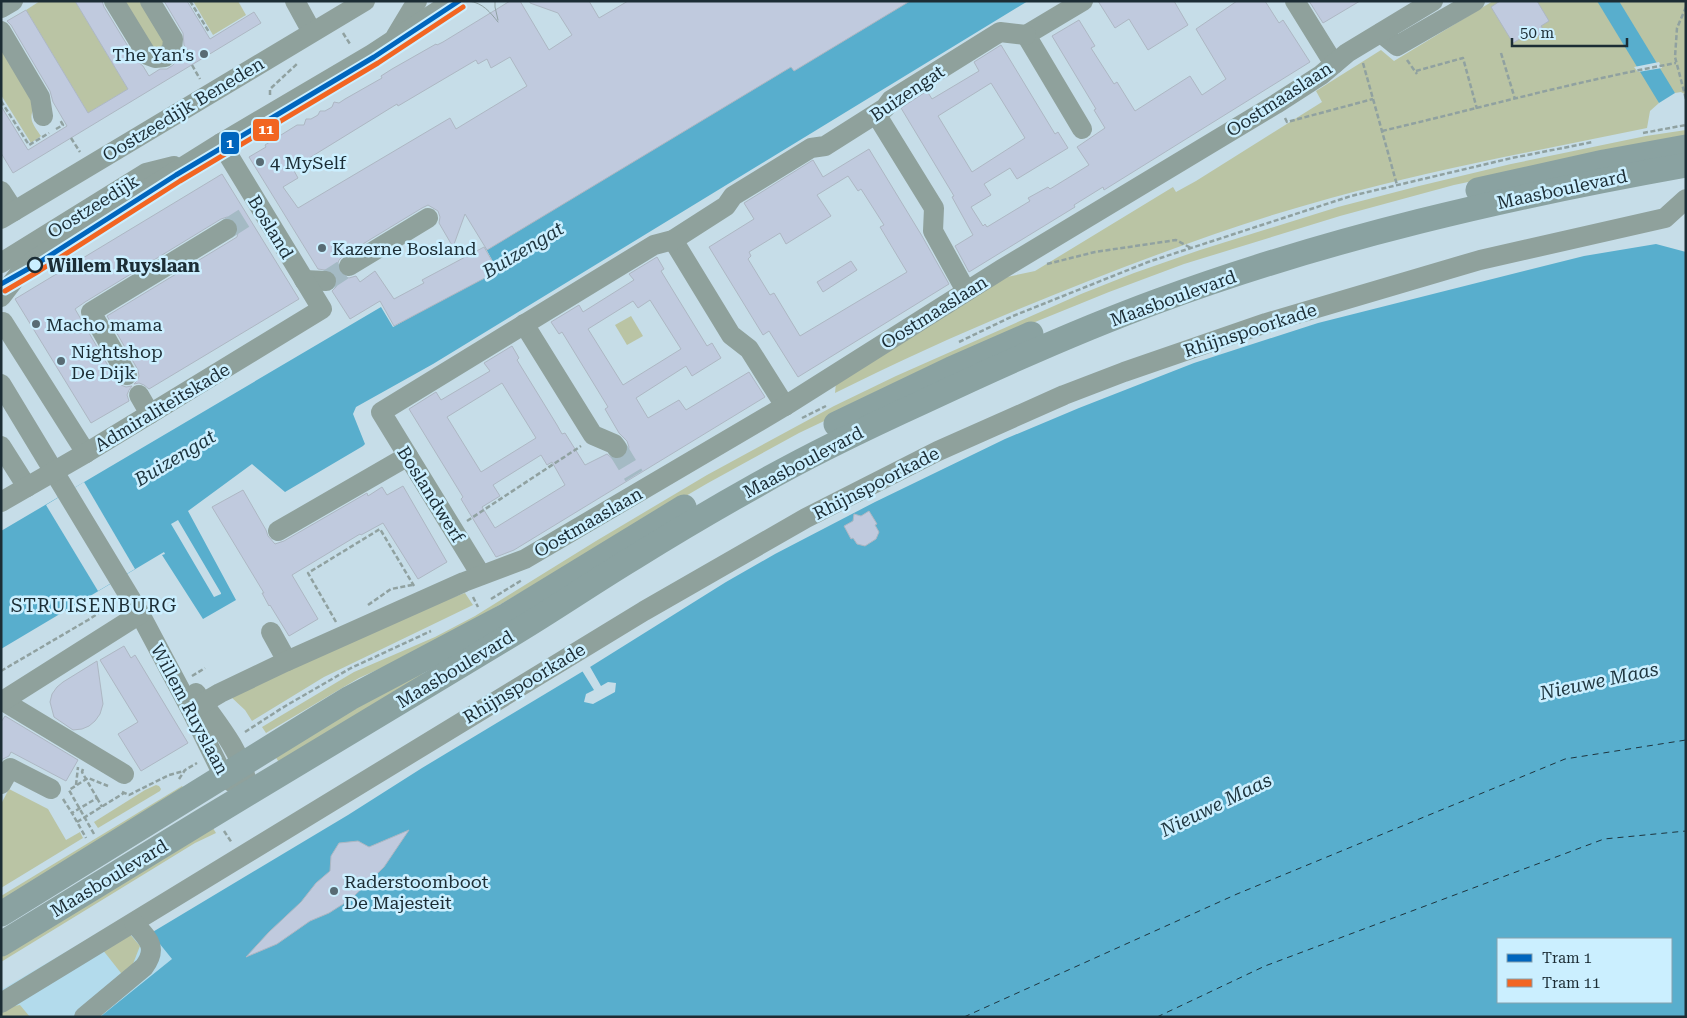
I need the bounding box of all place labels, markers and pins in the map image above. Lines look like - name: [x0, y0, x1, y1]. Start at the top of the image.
- place label: The Yan's: [112, 44, 194, 65]
- marker: The Yan's: [198, 48, 210, 60]
- place label: 4 MySelf: [270, 152, 347, 173]
- marker: 4 MySelf: [254, 156, 266, 168]
- place label: Kazerne Bosland: [332, 238, 477, 259]
- marker: Kazerne Bosland: [316, 242, 328, 254]
- place label: Willem Ruyslaan: [47, 255, 200, 276]
- marker: Willem Ruyslaan: [27, 257, 43, 273]
- place label: Macho mama: [46, 314, 162, 335]
- marker: Macho mama: [30, 318, 42, 330]
- place label: Nightshop De Dijk: [71, 341, 163, 383]
- marker: Nightshop De Dijk: [55, 355, 67, 367]
- place label: Raderstoomboot De Majesteit: [344, 871, 489, 913]
- marker: Raderstoomboot De Majesteit: [328, 885, 340, 897]

